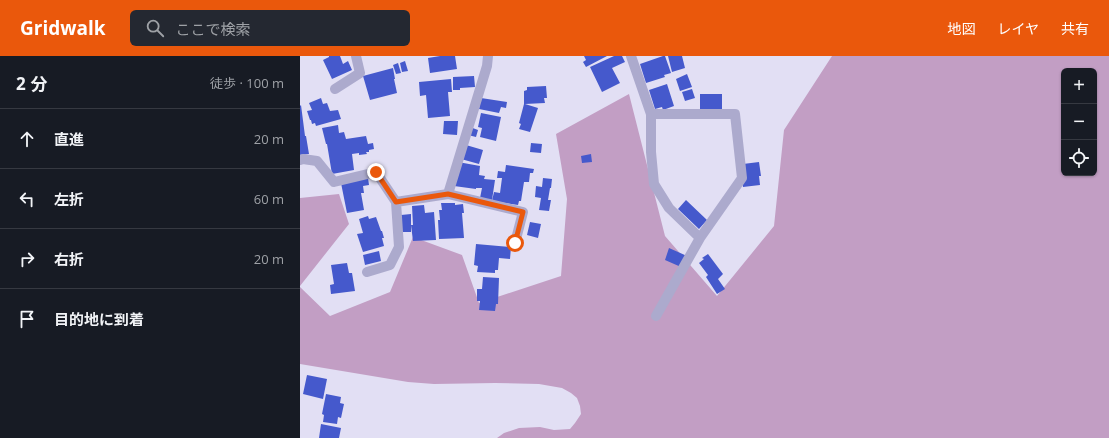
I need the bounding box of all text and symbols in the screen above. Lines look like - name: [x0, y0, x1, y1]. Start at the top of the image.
- search box: [130, 10, 410, 46]
- text: Gridwalk: [20, 15, 106, 41]
- icon: search: [144, 17, 166, 39]
- text: ここで検索: [176, 19, 251, 39]
- text: 地図: [947, 19, 975, 38]
- text: レイヤ: [997, 19, 1039, 38]
- text: 共有: [1061, 19, 1089, 38]
- map controls: [1061, 68, 1097, 176]
- button: +: [1061, 68, 1097, 104]
- text: 2 分: [16, 72, 47, 95]
- text: 徒歩 · 100 m: [210, 74, 284, 92]
- button: −: [1061, 104, 1097, 140]
- icon: ahead: [16, 128, 38, 150]
- text: 直進: [54, 129, 84, 149]
- text: 20 m: [254, 130, 284, 148]
- button: locate: [1061, 140, 1097, 176]
- route end: [367, 163, 385, 181]
- icon: left: [16, 188, 38, 210]
- text: 左折: [54, 189, 84, 209]
- text: 60 m: [254, 190, 284, 208]
- route start: [506, 234, 524, 252]
- icon: right: [16, 248, 38, 270]
- text: 右折: [54, 249, 84, 269]
- text: 20 m: [254, 250, 284, 268]
- icon: arrive: [16, 308, 38, 330]
- text: 目的地に到着: [54, 309, 144, 329]

